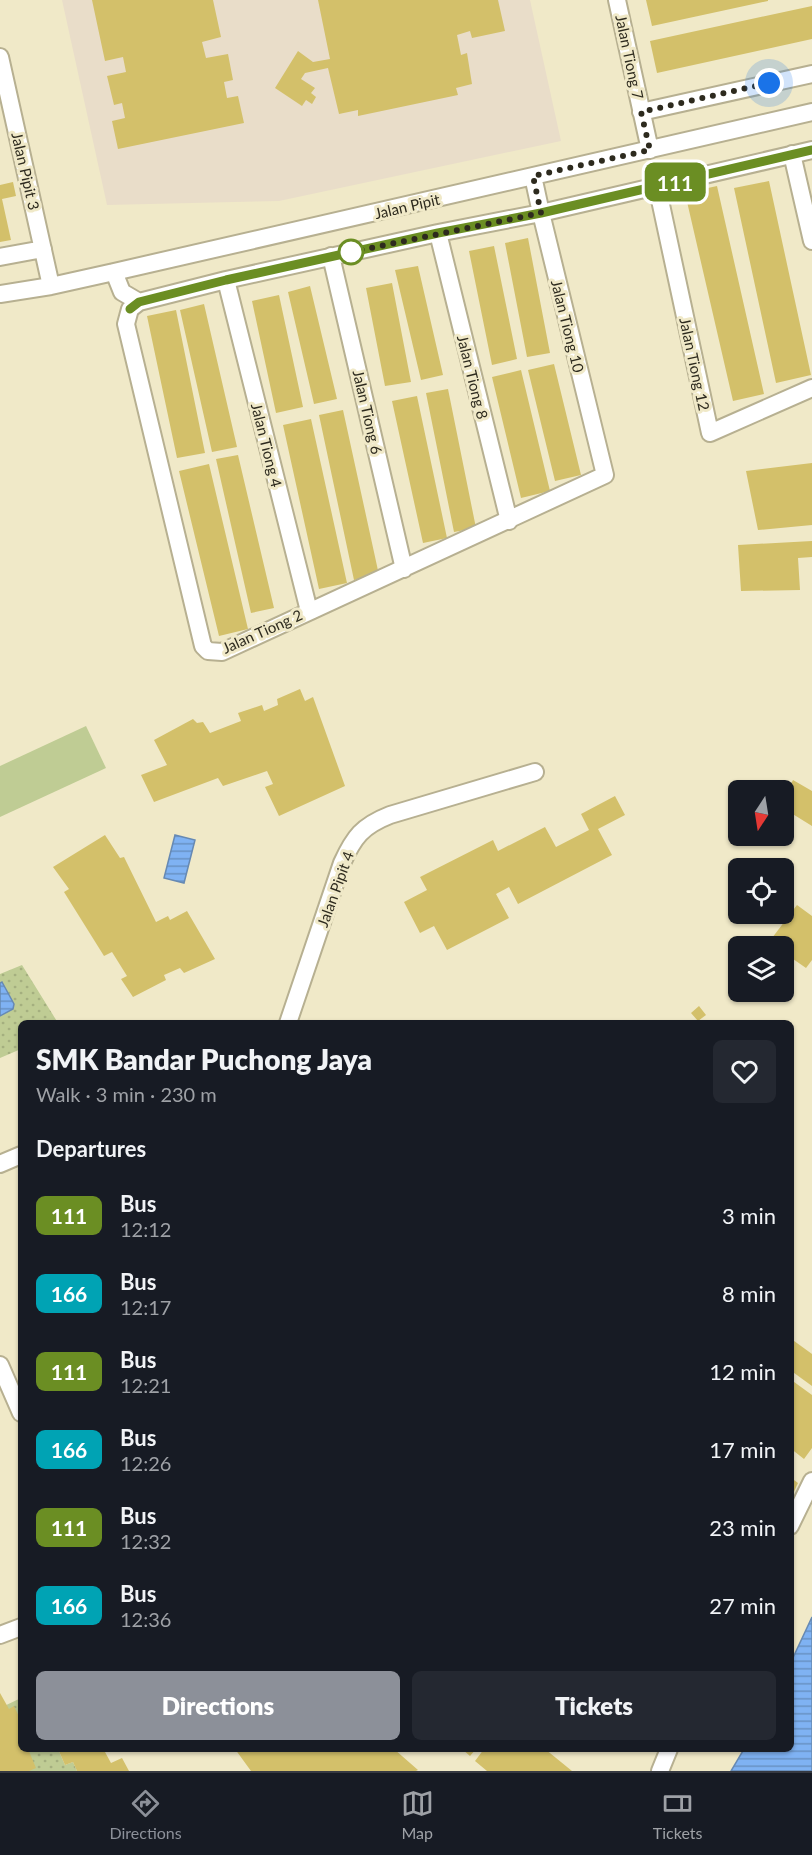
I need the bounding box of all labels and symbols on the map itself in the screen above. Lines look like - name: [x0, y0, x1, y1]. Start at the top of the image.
- street label: Jalan Tiong 7: [612, 13, 648, 101]
- your location: [754, 68, 784, 98]
- street label: Jalan Pipit 3: [8, 130, 44, 212]
- line badge: 111: [640, 162, 710, 201]
- street label: Jalan Pipit: [373, 190, 442, 222]
- unlabelled marker: [338, 239, 364, 265]
- street label: Jalan Tiong 10: [548, 278, 588, 374]
- street label: Jalan Tiong 12: [676, 316, 714, 412]
- street label: Jalan Tiong 8: [454, 333, 492, 421]
- street label: Jalan Tiong 6: [350, 368, 386, 456]
- street label: Jalan Tiong 4: [248, 401, 286, 489]
- street label: Jalan Tiong 2: [219, 605, 305, 657]
- north arrow: [728, 780, 794, 846]
- street label: Jalan Pipit 4: [313, 848, 357, 929]

